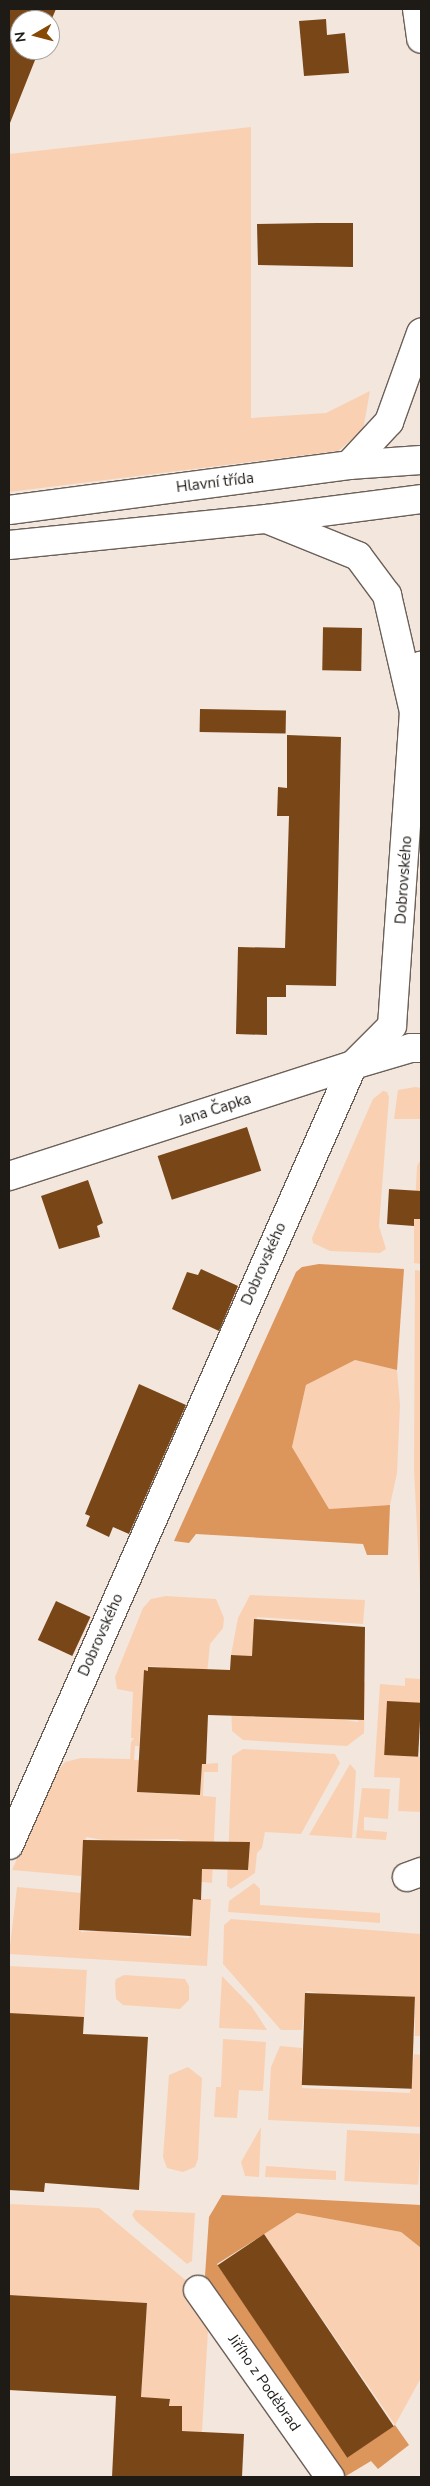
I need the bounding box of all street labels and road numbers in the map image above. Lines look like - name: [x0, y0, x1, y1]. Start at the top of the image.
- street label: Hlavní třída: [175, 469, 255, 497]
- street label: Dobrovského: [392, 835, 416, 925]
- street label: Jana Čapka: [177, 1090, 253, 1130]
- street label: Dobrovského: [238, 1220, 290, 1308]
- street label: Dobrovského: [75, 1591, 127, 1679]
- street label: Jiřího z Poděbrad: [224, 2331, 304, 2435]

